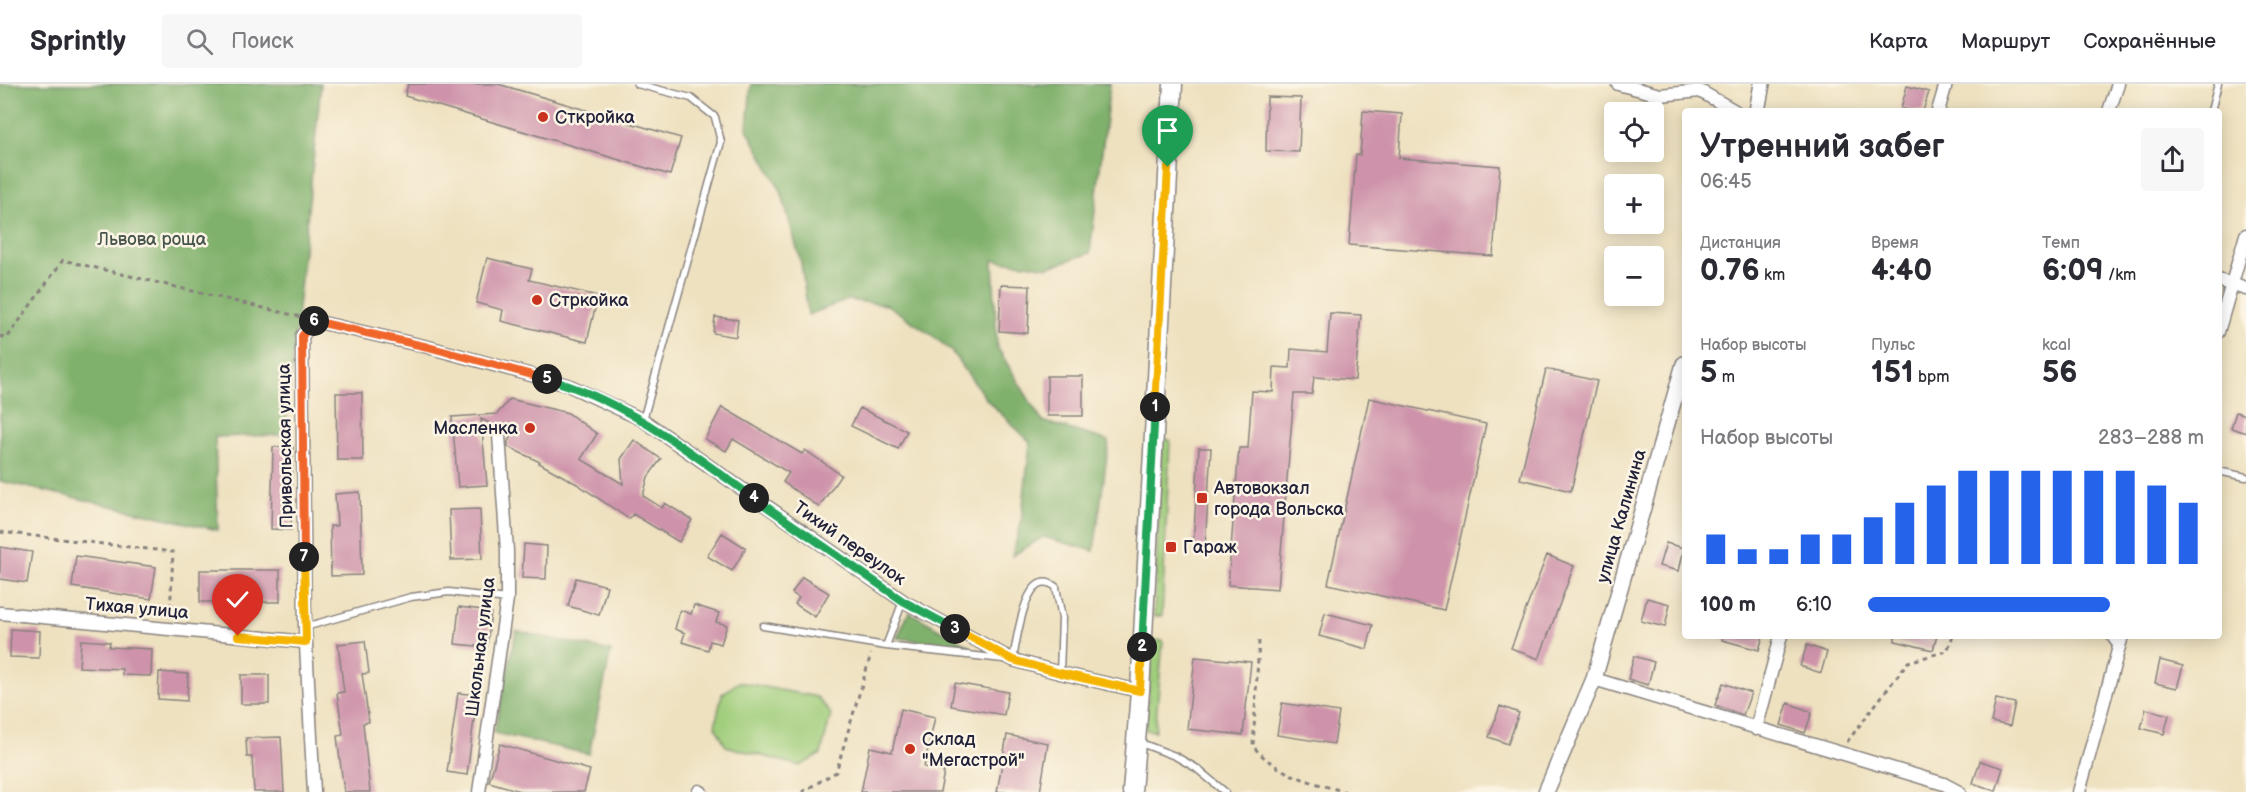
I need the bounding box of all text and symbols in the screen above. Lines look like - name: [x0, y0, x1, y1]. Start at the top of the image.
- search box: [162, 14, 582, 68]
- text: Sprintly: [30, 25, 126, 58]
- icon: search: [183, 25, 216, 58]
- text: Поиск: [231, 28, 294, 55]
- text: Карта: [1869, 29, 1928, 54]
- text: Маршрут: [1961, 29, 2050, 54]
- text: Сохранённые: [2083, 29, 2216, 54]
- map controls: [1604, 102, 1664, 306]
- button: locate: [1604, 102, 1664, 162]
- pin: [1142, 105, 1193, 167]
- place label: Сткройка: [555, 107, 635, 128]
- marker: Сткройка: [536, 110, 550, 124]
- icon: arrive: [1151, 114, 1184, 147]
- text: Утренний забег: [1700, 127, 1945, 167]
- button: share: [2141, 128, 2204, 191]
- text: 06:45: [1700, 170, 1752, 194]
- button: +: [1604, 174, 1664, 234]
- park label: Львова роща: [96, 229, 207, 250]
- text: Дистанция: [1700, 234, 1781, 253]
- text: Время: [1871, 234, 1919, 253]
- text: Темп: [2042, 234, 2080, 253]
- button: −: [1604, 246, 1664, 306]
- text: 0.76: [1700, 253, 1760, 289]
- text: 4:40: [1871, 253, 1932, 289]
- text: 6:09: [2042, 253, 2104, 289]
- text: km: [1760, 266, 1785, 285]
- text: /km: [2104, 266, 2136, 285]
- place label: Стркойка: [549, 290, 629, 311]
- marker: Стркойка: [530, 293, 544, 307]
- pin: 6: [299, 306, 329, 336]
- text: 6: [309, 311, 319, 330]
- text: Набор высоты: [1700, 336, 1807, 355]
- text: Пульс: [1871, 336, 1915, 355]
- text: kcal: [2042, 336, 2071, 355]
- text: 5: [1700, 355, 1717, 391]
- text: 151: [1871, 355, 1914, 391]
- text: 56: [2042, 355, 2078, 391]
- street label: Привольская улица: [274, 363, 297, 529]
- pin: 5: [532, 364, 562, 394]
- text: m: [1717, 368, 1735, 387]
- text: bpm: [1914, 368, 1949, 387]
- text: 5: [542, 369, 552, 388]
- pin: 1: [1140, 392, 1170, 422]
- text: 1: [1152, 397, 1158, 416]
- place label: Масленка: [433, 418, 518, 439]
- marker: Масленка: [523, 421, 537, 435]
- text: Набор высоты: [1700, 426, 1833, 450]
- text: 283–288 m: [2098, 426, 2204, 450]
- street label: улица Калинина: [1592, 446, 1651, 585]
- place label: Автовокзал города Вольска: [1213, 478, 1344, 520]
- pin: 4: [739, 483, 769, 513]
- text: 4: [749, 488, 759, 507]
- marker: Автовокзал города Вольска: [1195, 491, 1209, 505]
- street label: Тихий переулок: [790, 497, 910, 590]
- place label: Гараж: [1183, 537, 1237, 558]
- marker: Гараж: [1164, 540, 1178, 554]
- pin: 7: [289, 542, 319, 572]
- text: 7: [300, 547, 308, 566]
- pin: [212, 574, 263, 636]
- street label: Школьная улица: [462, 576, 500, 718]
- icon: check: [221, 583, 254, 616]
- text: 100 m: [1700, 593, 1756, 617]
- text: 6:10: [1796, 593, 1832, 617]
- street label: Тихая улица: [84, 594, 190, 624]
- pin: 3: [940, 614, 970, 644]
- text: 3: [950, 619, 960, 638]
- pin: 2: [1127, 632, 1157, 662]
- text: 2: [1137, 637, 1147, 656]
- place label: Склад "Мегастрой": [922, 729, 1025, 771]
- marker: Склад "Мегастрой": [903, 742, 917, 756]

